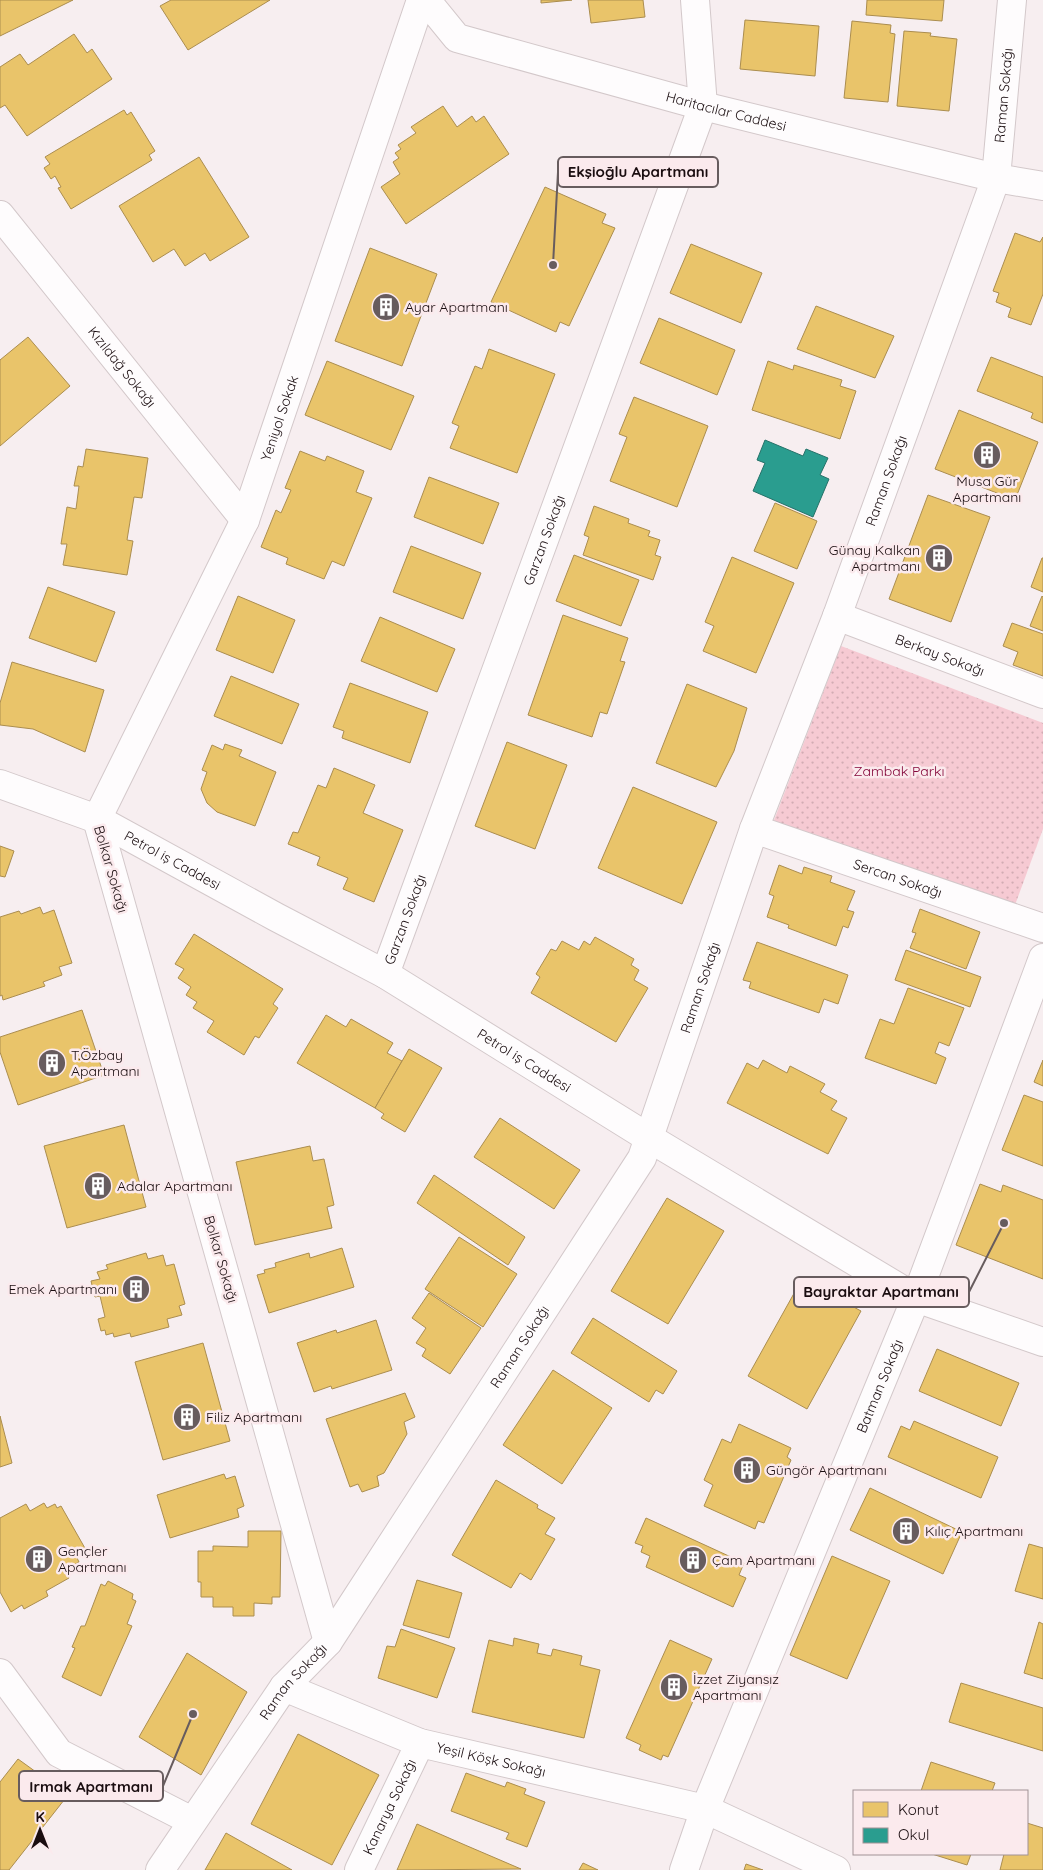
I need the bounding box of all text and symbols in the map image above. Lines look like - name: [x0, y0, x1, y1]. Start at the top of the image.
- street label: Raman Sokağı: [990, 47, 1017, 144]
- street label: Haritacılar Caddesi: [664, 87, 788, 135]
- callout: Ekşioğlu Apartmanı: [558, 157, 718, 187]
- text: Ekşioğlu Apartmanı: [568, 162, 708, 181]
- building icon: Ayar Apartmanı: [371, 292, 401, 322]
- place label: Ayar Apartmanı: [405, 298, 508, 316]
- street label: Kızıldağ Sokağı: [84, 323, 160, 411]
- street label: Yeniyol Sokak: [257, 373, 302, 463]
- street label: Raman Sokağı: [861, 433, 911, 528]
- building icon: Musa Gür Apartmanı: [972, 440, 1002, 470]
- place label: Musa Gür Apartmanı: [953, 472, 1021, 506]
- street label: Garzan Sokağı: [519, 493, 569, 588]
- place label: Günay Kalkan Apartmanı: [829, 541, 920, 575]
- building icon: Günay Kalkan Apartmanı: [924, 543, 954, 573]
- street label: Berkay Sokağı: [893, 630, 987, 680]
- park label: Zambak Parkı: [853, 762, 945, 780]
- street label: Bolkar Sokağı: [90, 823, 132, 915]
- street label: Petrol iş Caddesi: [121, 827, 224, 894]
- street label: Sercan Sokağı: [851, 855, 945, 902]
- street label: Garzan Sokağı: [380, 872, 430, 967]
- street label: Raman Sokağı: [676, 940, 724, 1035]
- street label: Petrol iş Caddesi: [474, 1025, 574, 1096]
- place label: T.Özbay Apartmanı: [71, 1046, 140, 1080]
- building icon: T.Özbay Apartmanı: [37, 1048, 67, 1078]
- building icon: Adalar Apartmanı: [83, 1171, 113, 1201]
- place label: Adalar Apartmanı: [117, 1177, 232, 1195]
- street label: Bolkar Sokağı: [200, 1213, 242, 1305]
- building icon: Emek Apartmanı: [121, 1274, 151, 1304]
- callout: Bayraktar Apartmanı: [794, 1277, 969, 1307]
- place label: Emek Apartmanı: [9, 1280, 117, 1298]
- text: Bayraktar Apartmanı: [803, 1282, 959, 1301]
- street label: Raman Sokağı: [486, 1302, 553, 1391]
- street label: Batman Sokağı: [852, 1337, 907, 1436]
- building icon: Filiz Apartmanı: [172, 1402, 202, 1432]
- place label: Filiz Apartmanı: [206, 1408, 302, 1426]
- building icon: Güngör Apartmanı: [732, 1455, 762, 1485]
- place label: Güngör Apartmanı: [766, 1461, 887, 1479]
- building icon: Kılıç Apartmanı: [891, 1516, 921, 1546]
- place label: Kılıç Apartmanı: [925, 1522, 1023, 1540]
- place label: Gençler Apartmanı: [58, 1542, 127, 1576]
- building icon: Gençler Apartmanı: [24, 1544, 54, 1574]
- building icon: Çam Apartmanı: [678, 1545, 708, 1575]
- place label: Çam Apartmanı: [712, 1551, 815, 1569]
- street label: Raman Sokağı: [255, 1640, 331, 1723]
- place label: İzzet Ziyansız Apartmanı: [693, 1670, 779, 1704]
- building icon: İzzet Ziyansız Apartmanı: [659, 1672, 689, 1702]
- street label: Yeşil Köşk Sokağı: [435, 1738, 547, 1781]
- street label: Kanarya Sokağı: [359, 1756, 420, 1858]
- callout: Irmak Apartmanı: [19, 1771, 163, 1801]
- text: Irmak Apartmanı: [29, 1777, 153, 1796]
- legend: [853, 1790, 1028, 1855]
- text: Konut: [898, 1800, 939, 1819]
- north arrow: [15, 1805, 65, 1855]
- text: K: [35, 1808, 45, 1826]
- text: Okul: [898, 1825, 929, 1844]

